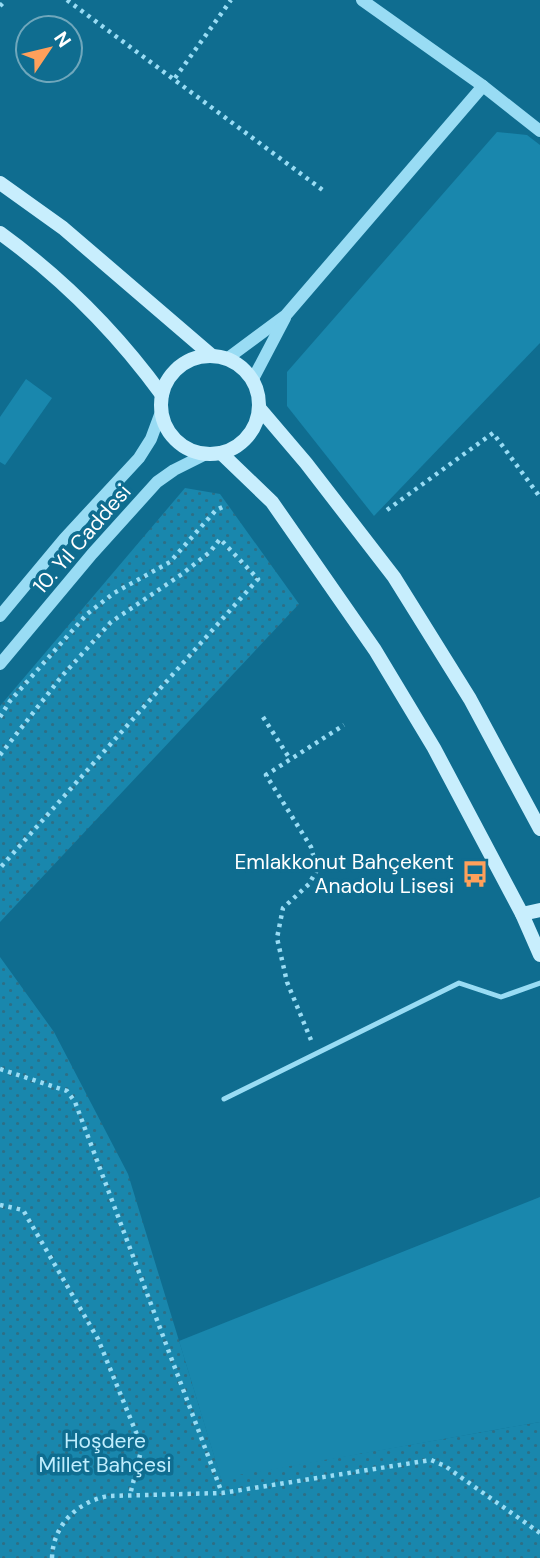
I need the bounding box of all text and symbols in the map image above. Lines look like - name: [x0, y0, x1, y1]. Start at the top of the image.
- north arrow: [14, 14, 84, 84]
- text: N: [48, 27, 77, 52]
- street label: 10. Yıl Caddesi: [27, 478, 137, 600]
- place label: Emlakkonut Bahçekent Anadolu Lisesi: [234, 848, 454, 900]
- bus stop icon: Emlakkonut Bahçekent Anadolu Lisesi: [460, 859, 490, 889]
- park label: Hoşdere Millet Bahçesi: [38, 1427, 172, 1479]

